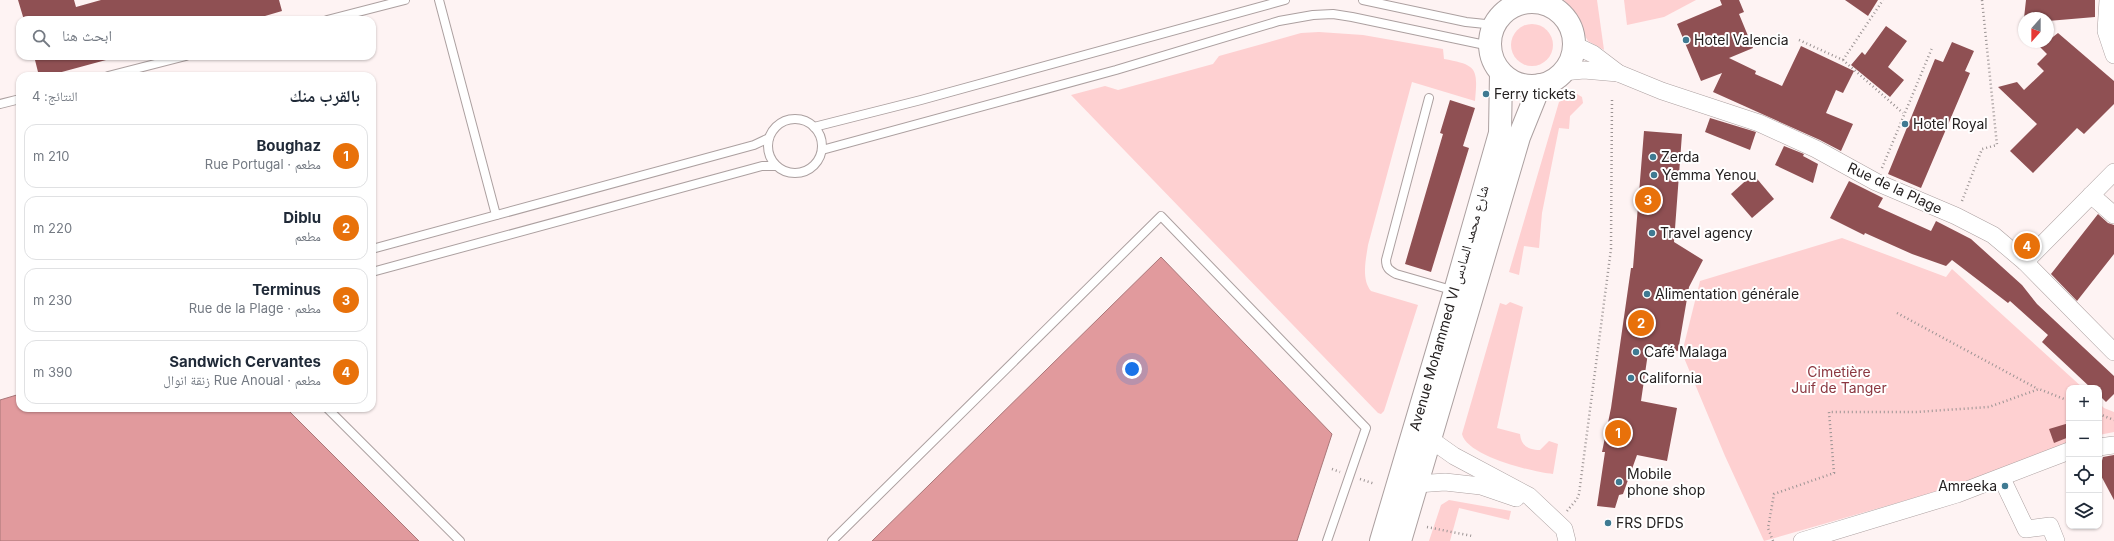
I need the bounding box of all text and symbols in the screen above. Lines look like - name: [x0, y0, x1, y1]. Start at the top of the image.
- north arrow: [2018, 12, 2054, 48]
- search box: [16, 16, 376, 60]
- text: ابحث هنا: [62, 26, 112, 45]
- icon: search: [30, 27, 52, 49]
- place label: Hotel Valencia: [1694, 31, 1789, 48]
- marker: Hotel Valencia: [1681, 35, 1691, 45]
- place label: Ferry tickets: [1494, 85, 1576, 102]
- text: بالقرب منك: [290, 86, 360, 106]
- text: النتائج: 4: [32, 88, 78, 104]
- marker: Ferry tickets: [1481, 89, 1491, 99]
- place label: Hotel Royal: [1913, 115, 1988, 132]
- marker: Hotel Royal: [1900, 119, 1910, 129]
- text: Boughaz: [256, 136, 321, 155]
- text: 210 m: [33, 148, 69, 164]
- text: 1: [343, 148, 349, 164]
- place label: Zerda: [1661, 148, 1699, 165]
- marker: Zerda: [1648, 152, 1658, 162]
- text: مطعم · Rue Portugal: [205, 156, 321, 172]
- street label: Rue de la Plage: [1845, 158, 1945, 217]
- place label: Yemma Yenou: [1662, 166, 1756, 183]
- marker: Yemma Yenou: [1649, 170, 1659, 180]
- street label: Avenue Mohammed VI شارع محمد السادس: [1405, 183, 1494, 433]
- pin: 3: [1635, 185, 1661, 215]
- text: Diblu: [283, 208, 321, 227]
- text: 220 m: [33, 220, 72, 236]
- text: 2: [342, 220, 350, 236]
- place label: Travel agency: [1660, 224, 1753, 241]
- text: مطعم: [295, 228, 321, 244]
- marker: Travel agency: [1647, 228, 1657, 238]
- pin: 4: [2014, 231, 2040, 261]
- text: Terminus: [252, 280, 321, 299]
- place label: Alimentation générale: [1655, 285, 1799, 302]
- marker: Alimentation générale: [1642, 289, 1652, 299]
- text: 230 m: [33, 292, 72, 308]
- text: 3: [342, 292, 350, 308]
- text: مطعم · Rue de la Plage: [189, 300, 321, 316]
- pin: 2: [1628, 308, 1654, 338]
- place label: Café Malaga: [1644, 343, 1727, 360]
- marker: Café Malaga: [1631, 347, 1641, 357]
- text: Sandwich Cervantes: [169, 352, 321, 371]
- your location: [1122, 359, 1142, 379]
- park label: Cimetière Juif de Tanger: [1791, 363, 1887, 396]
- text: 390 m: [33, 364, 72, 380]
- text: 4: [342, 364, 350, 380]
- place label: California: [1639, 369, 1702, 386]
- text: مطعم · Rue Anoual زنقة انوال: [163, 372, 321, 388]
- marker: California: [1626, 373, 1636, 383]
- map controls: [2066, 385, 2102, 529]
- button: +: [2066, 385, 2102, 421]
- pin: 1: [1605, 418, 1631, 448]
- button: −: [2066, 421, 2102, 457]
- button: locate: [2066, 457, 2102, 493]
- place label: Mobile phone shop: [1627, 465, 1705, 498]
- marker: Mobile phone shop: [1614, 477, 1624, 487]
- place label: Amreeka: [1938, 477, 1997, 494]
- marker: Amreeka: [2000, 481, 2010, 491]
- button: layers: [2066, 493, 2102, 529]
- place label: FRS DFDS: [1616, 514, 1684, 531]
- marker: FRS DFDS: [1603, 518, 1613, 528]

